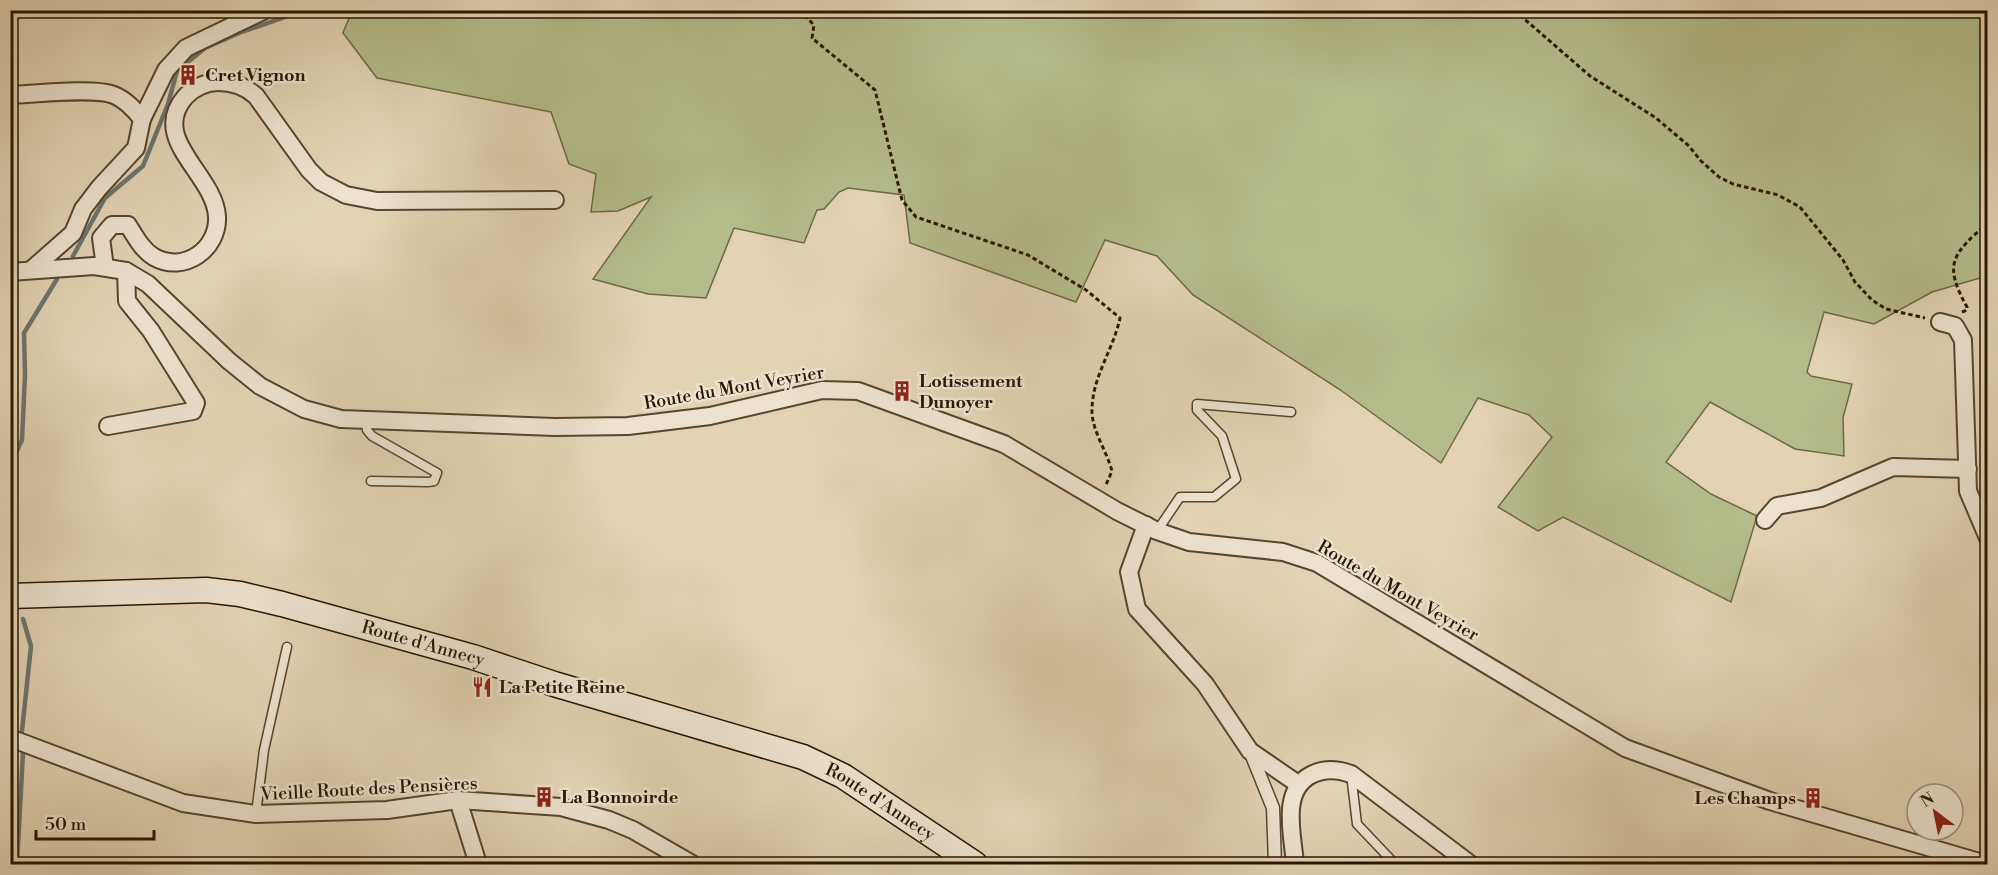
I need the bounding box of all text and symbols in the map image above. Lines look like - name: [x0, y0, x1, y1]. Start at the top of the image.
- building icon: Cret Vignon: [176, 63, 200, 87]
- place label: Cret Vignon: [205, 64, 306, 87]
- street label: Route du Mont Veyrier: [642, 361, 826, 415]
- place label: Lotissement Dunoyer: [919, 370, 1023, 414]
- building icon: Lotissement Dunoyer: [890, 379, 914, 403]
- street label: Route du Mont Veyrier: [1313, 535, 1483, 647]
- street label: Route d'Annecy: [359, 615, 488, 672]
- restaurant icon: La Petite Reine: [470, 675, 494, 699]
- place label: La Petite Reine: [499, 676, 626, 699]
- street label: Route d'Annecy: [822, 758, 940, 846]
- street label: Vieille Route des Pensières: [259, 772, 478, 806]
- north arrow: [1905, 782, 1965, 842]
- building icon: La Bonnoirde: [532, 785, 556, 809]
- place label: La Bonnoirde: [561, 786, 679, 809]
- building icon: Les Champs: [1801, 786, 1825, 810]
- place label: Les Champs: [1694, 787, 1796, 810]
- text: N: [1917, 788, 1939, 812]
- scale bar: [36, 803, 154, 841]
- text: 50 m: [45, 813, 87, 836]

